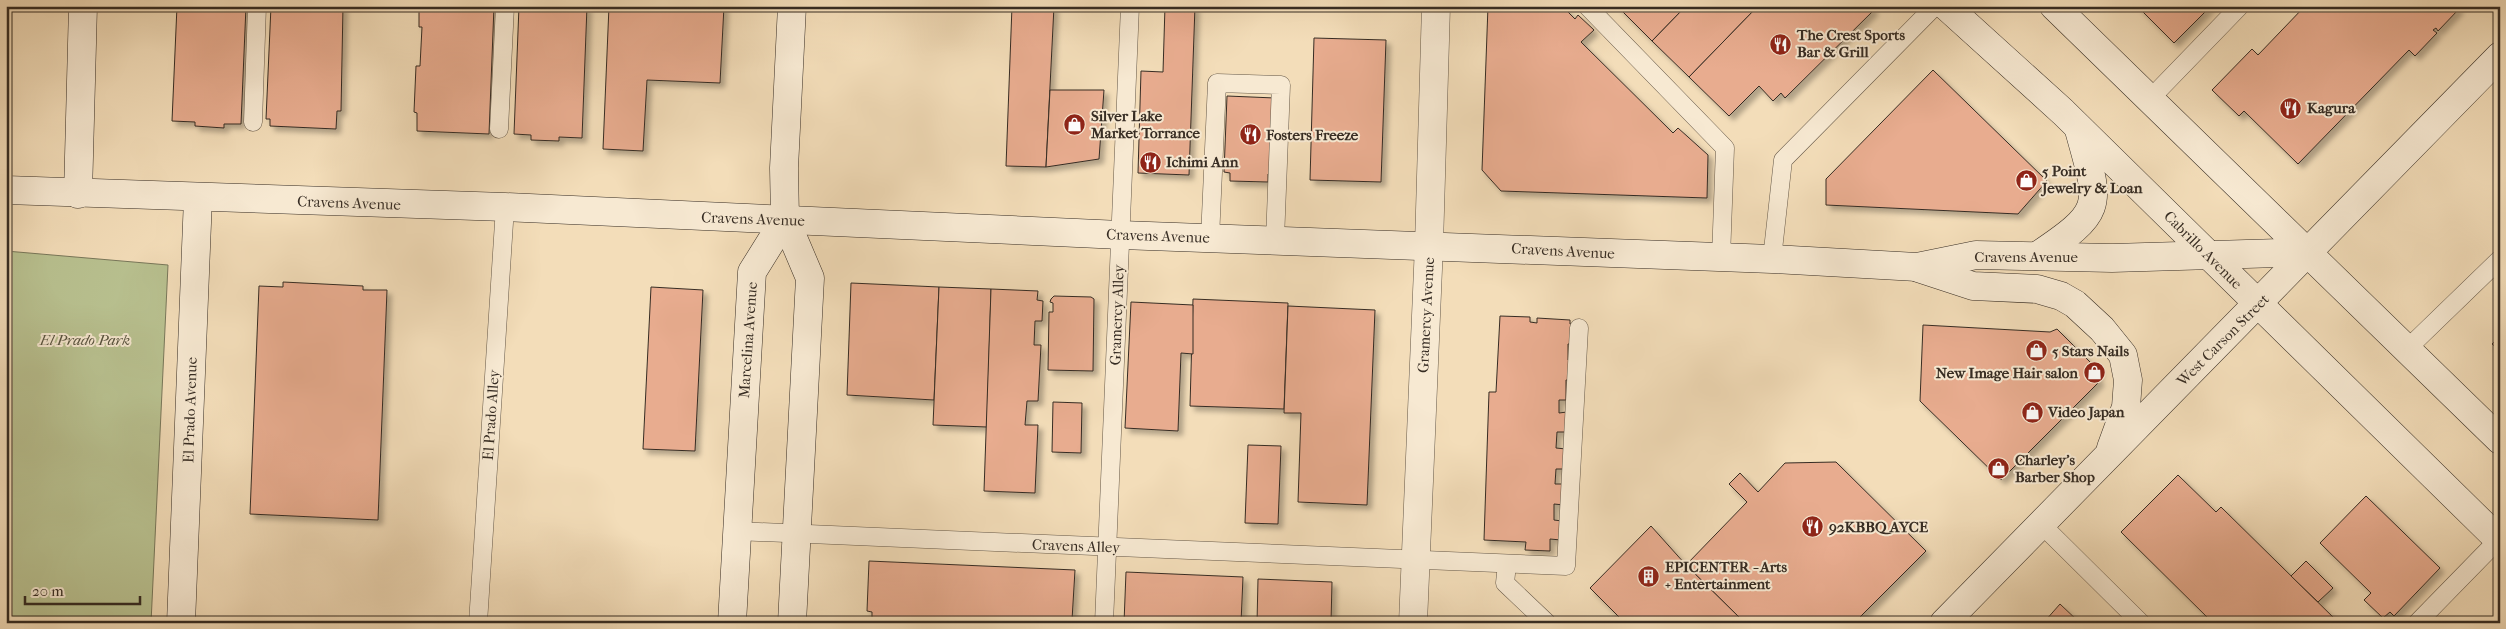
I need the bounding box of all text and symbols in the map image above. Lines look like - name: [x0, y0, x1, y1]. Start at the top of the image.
- place label: The Crest Sports Bar & Grill: [1796, 26, 1905, 61]
- restaurant icon: The Crest Sports Bar & Grill: [1769, 32, 1793, 56]
- restaurant icon: Kagura: [2279, 96, 2303, 120]
- place label: Kagura: [2307, 99, 2356, 117]
- place label: Silver Lake Market Torrance: [1090, 107, 1201, 142]
- shop icon: Silver Lake Market Torrance: [1063, 113, 1087, 137]
- restaurant icon: Fosters Freeze: [1238, 123, 1262, 147]
- place label: Fosters Freeze: [1265, 126, 1359, 144]
- restaurant icon: Ichimi Ann: [1138, 150, 1162, 174]
- place label: Ichimi Ann: [1166, 153, 1239, 171]
- place label: 5 Point Jewelry & Loan: [2040, 162, 2143, 197]
- shop icon: 5 Point Jewelry & Loan: [2014, 168, 2038, 192]
- street label: Cravens Avenue: [297, 192, 402, 214]
- street label: Cabrillo Avenue: [2160, 207, 2246, 293]
- street label: Cravens Avenue: [701, 208, 806, 230]
- street label: Cravens Avenue: [1106, 225, 1211, 247]
- street label: Cravens Avenue: [1511, 239, 1616, 263]
- street label: Cravens Avenue: [1974, 248, 2078, 266]
- street label: Gramercy Avenue: [1414, 256, 1438, 374]
- street label: Gramercy Alley: [1106, 263, 1128, 366]
- street label: Marcelina Avenue: [735, 281, 761, 399]
- street label: West Carson Street: [2172, 290, 2273, 391]
- park label: El Prado Park: [39, 331, 130, 349]
- shop icon: 5 Stars Nails: [2024, 339, 2048, 363]
- place label: 5 Stars Nails: [2052, 342, 2129, 360]
- street label: El Prado Avenue: [179, 356, 201, 463]
- shop icon: New Image Hair salon: [2082, 361, 2106, 385]
- place label: New Image Hair salon: [1936, 364, 2078, 382]
- street label: El Prado Alley: [479, 368, 503, 461]
- shop icon: Video Japan: [2020, 400, 2044, 424]
- place label: Video Japan: [2047, 403, 2125, 421]
- place label: Charley's Barber Shop: [2015, 451, 2095, 486]
- shop icon: Charley's Barber Shop: [1987, 457, 2011, 481]
- restaurant icon: 92KBBQ AYCE: [1801, 515, 1825, 539]
- place label: 92KBBQ AYCE: [1828, 518, 1929, 536]
- street label: Cravens Alley: [1032, 535, 1121, 557]
- place label: EPICENTER - Arts + Entertainment: [1665, 558, 1787, 593]
- building icon: EPICENTER - Arts + Entertainment: [1637, 564, 1661, 588]
- scale bar: [25, 574, 140, 606]
- text: 20 m: [32, 582, 64, 600]

